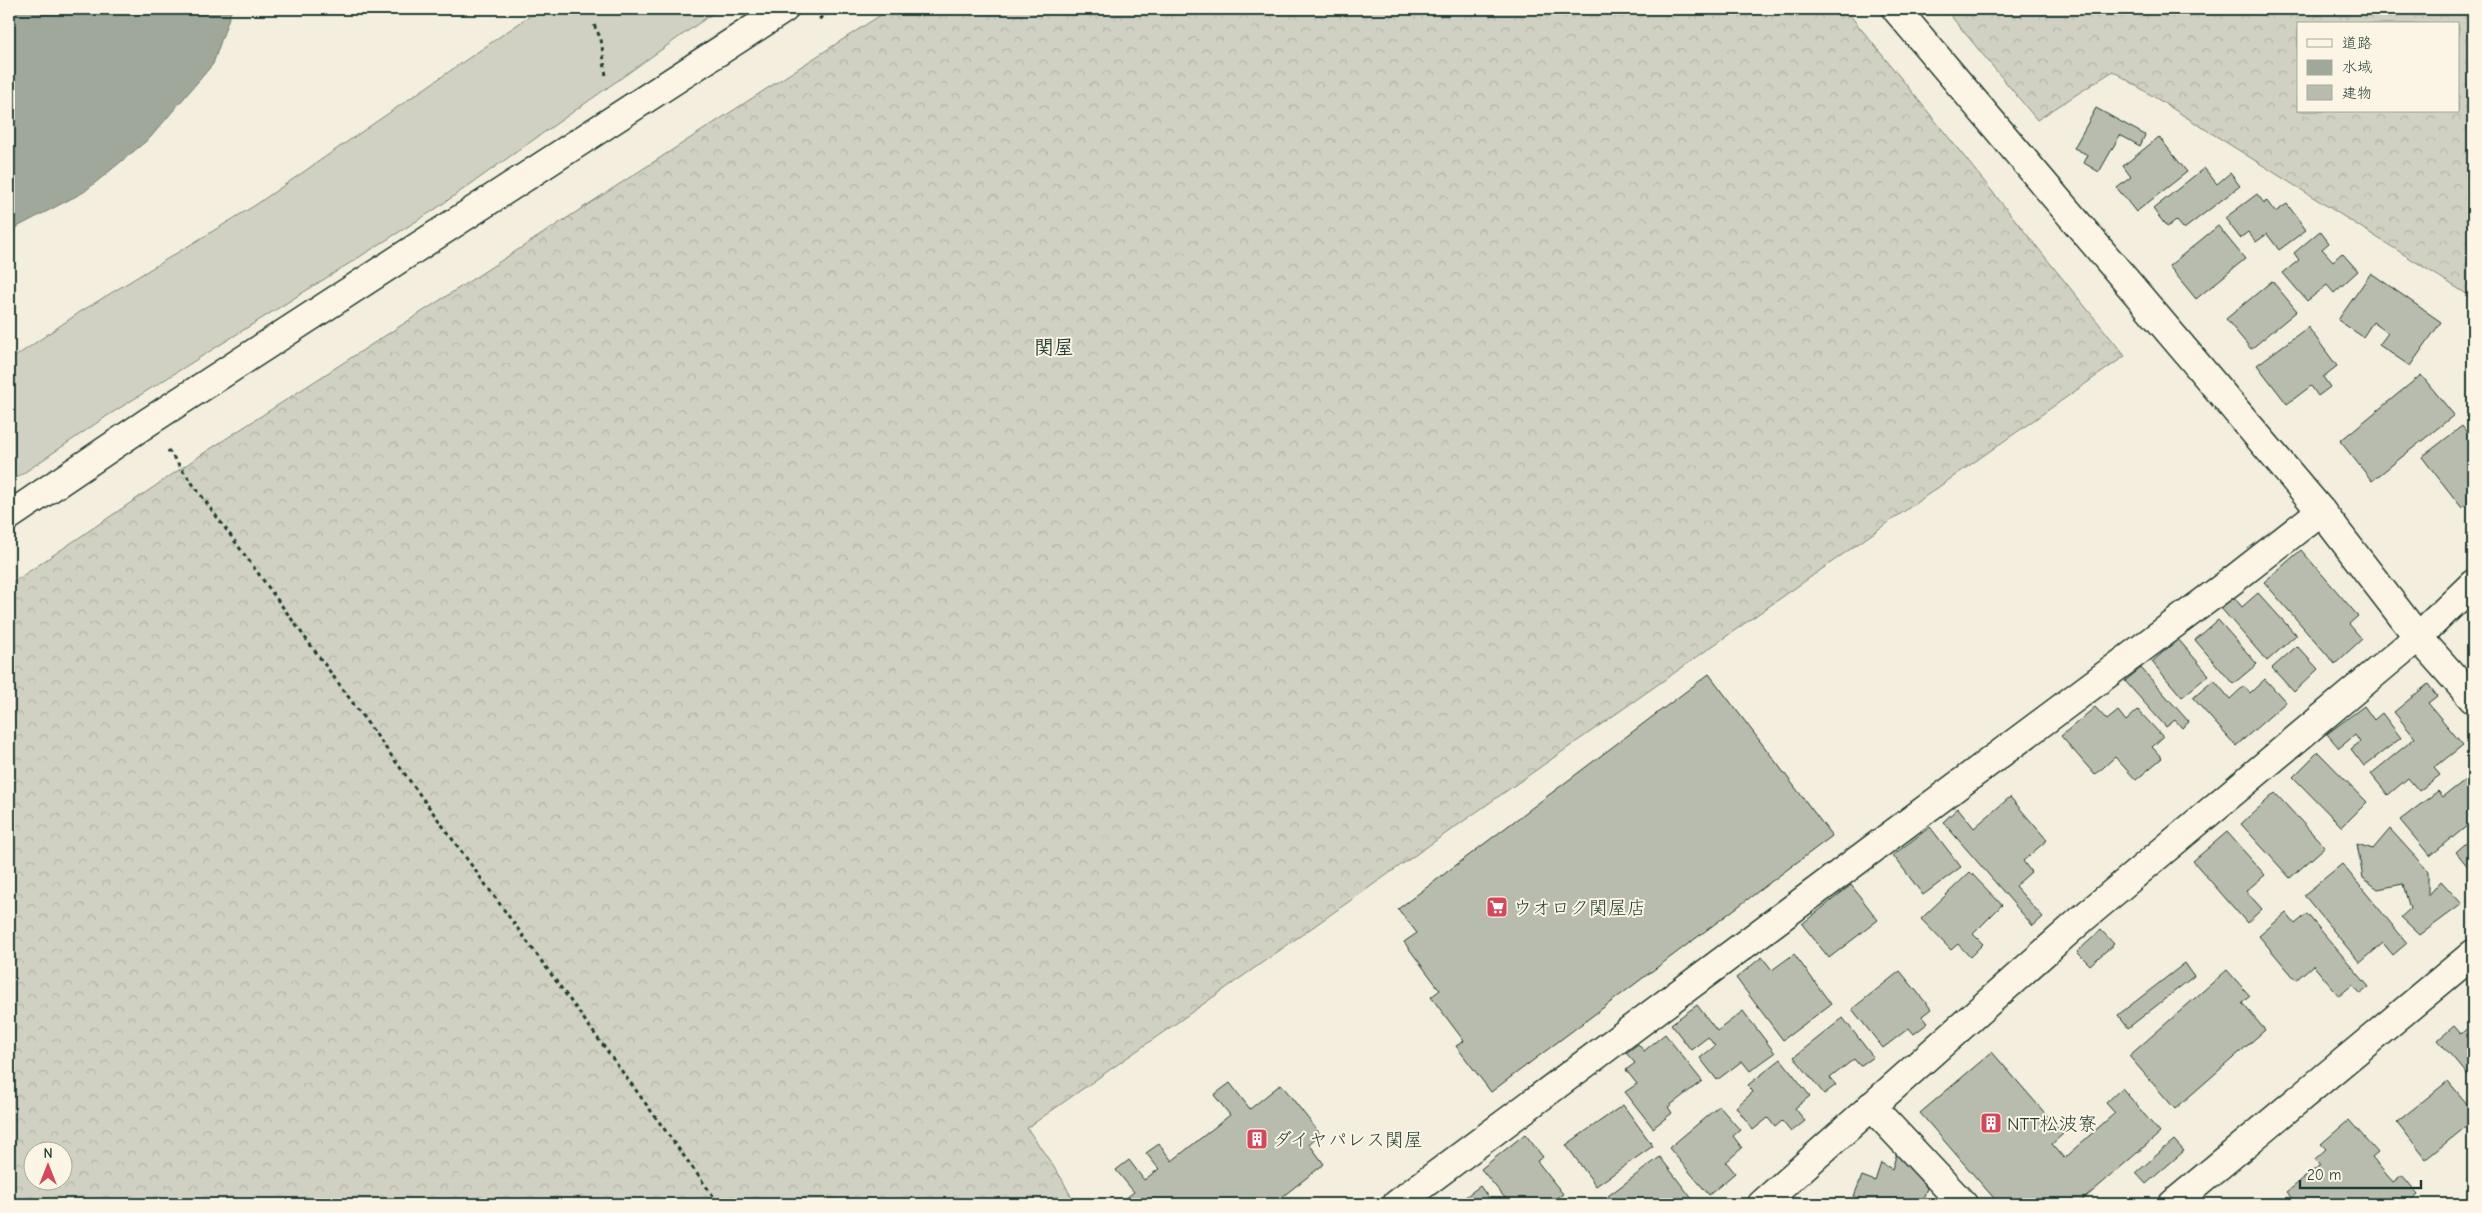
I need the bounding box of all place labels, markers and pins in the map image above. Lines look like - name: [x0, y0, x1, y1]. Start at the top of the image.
- supermarket icon: ウオロク関屋店: [1485, 895, 1509, 919]
- place label: ウオロク関屋店: [1513, 897, 1646, 919]
- building icon: NTT松波寮: [1979, 1111, 2003, 1135]
- place label: NTT松波寮: [2007, 1113, 2097, 1135]
- building icon: ダイヤパレス関屋: [1245, 1127, 1269, 1151]
- place label: ダイヤパレス関屋: [1273, 1129, 1423, 1151]

